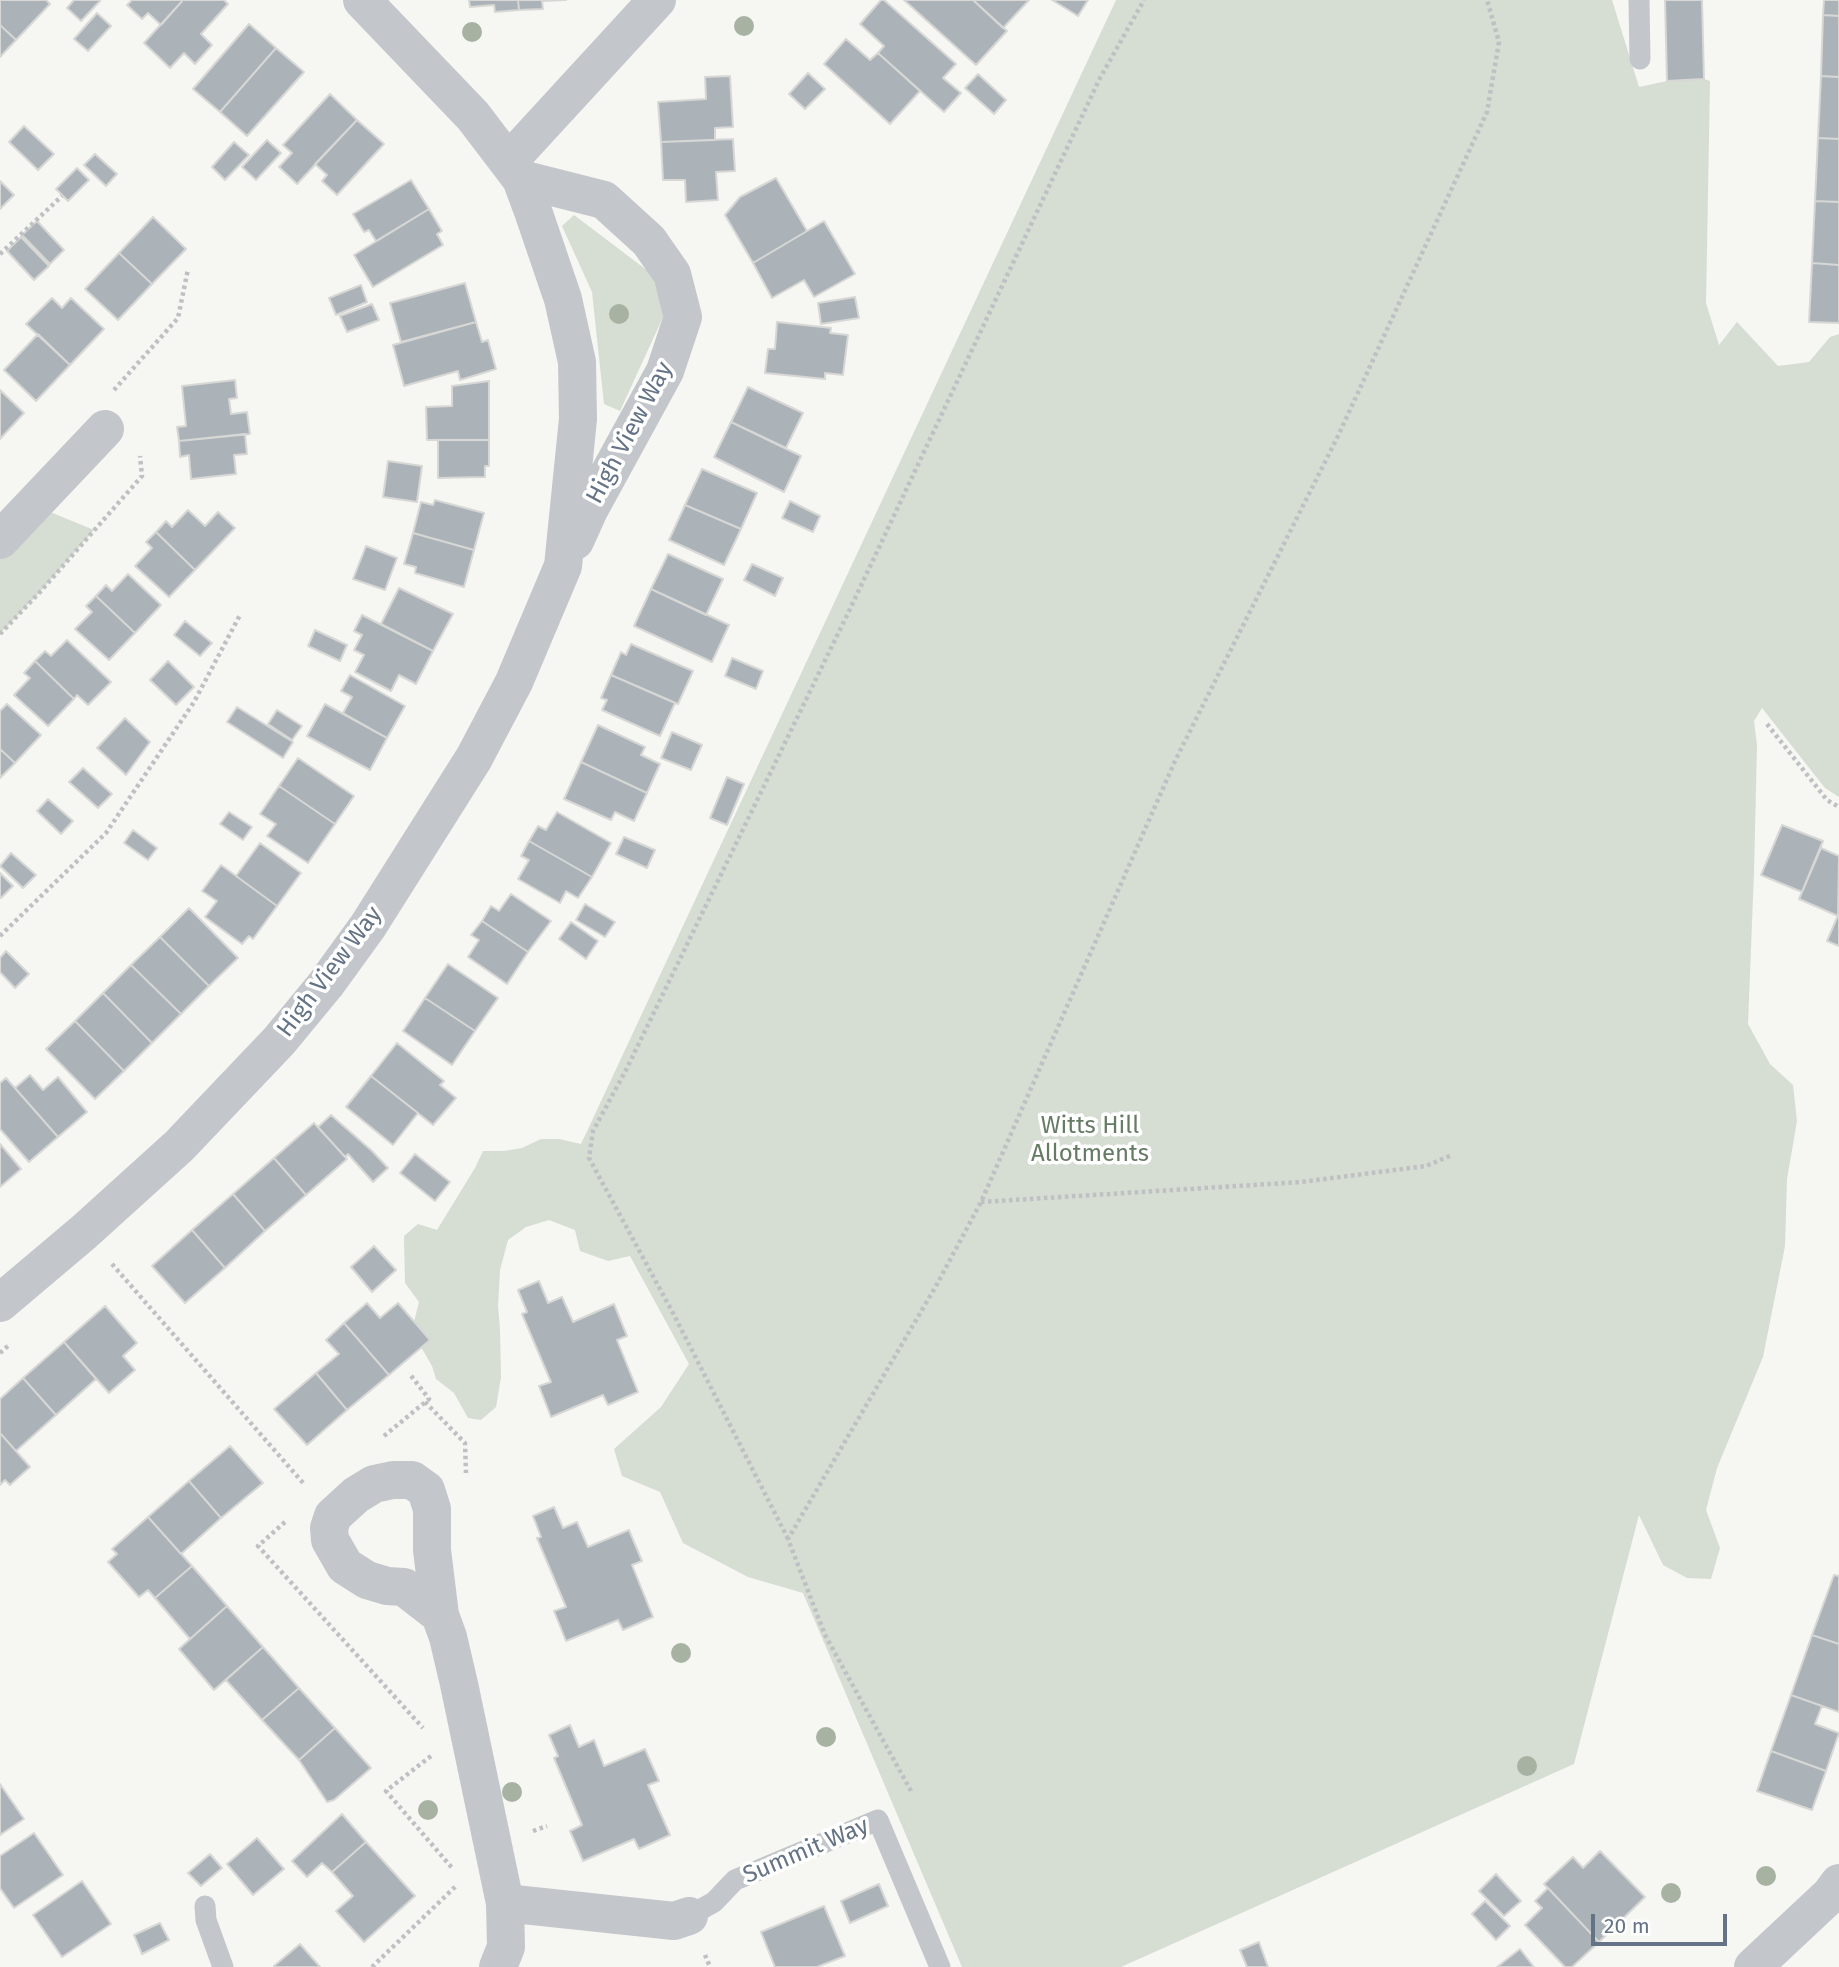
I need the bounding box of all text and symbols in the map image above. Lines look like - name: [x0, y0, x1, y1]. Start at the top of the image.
- street label: High View Way: [581, 357, 679, 509]
- street label: High View Way: [271, 901, 389, 1043]
- park label: Witts Hill Allotments: [1031, 1112, 1149, 1168]
- street label: Summit Way: [739, 1812, 873, 1890]
- scale bar: [1594, 1900, 1730, 1944]
- text: 20 m: [1604, 1913, 1650, 1939]

